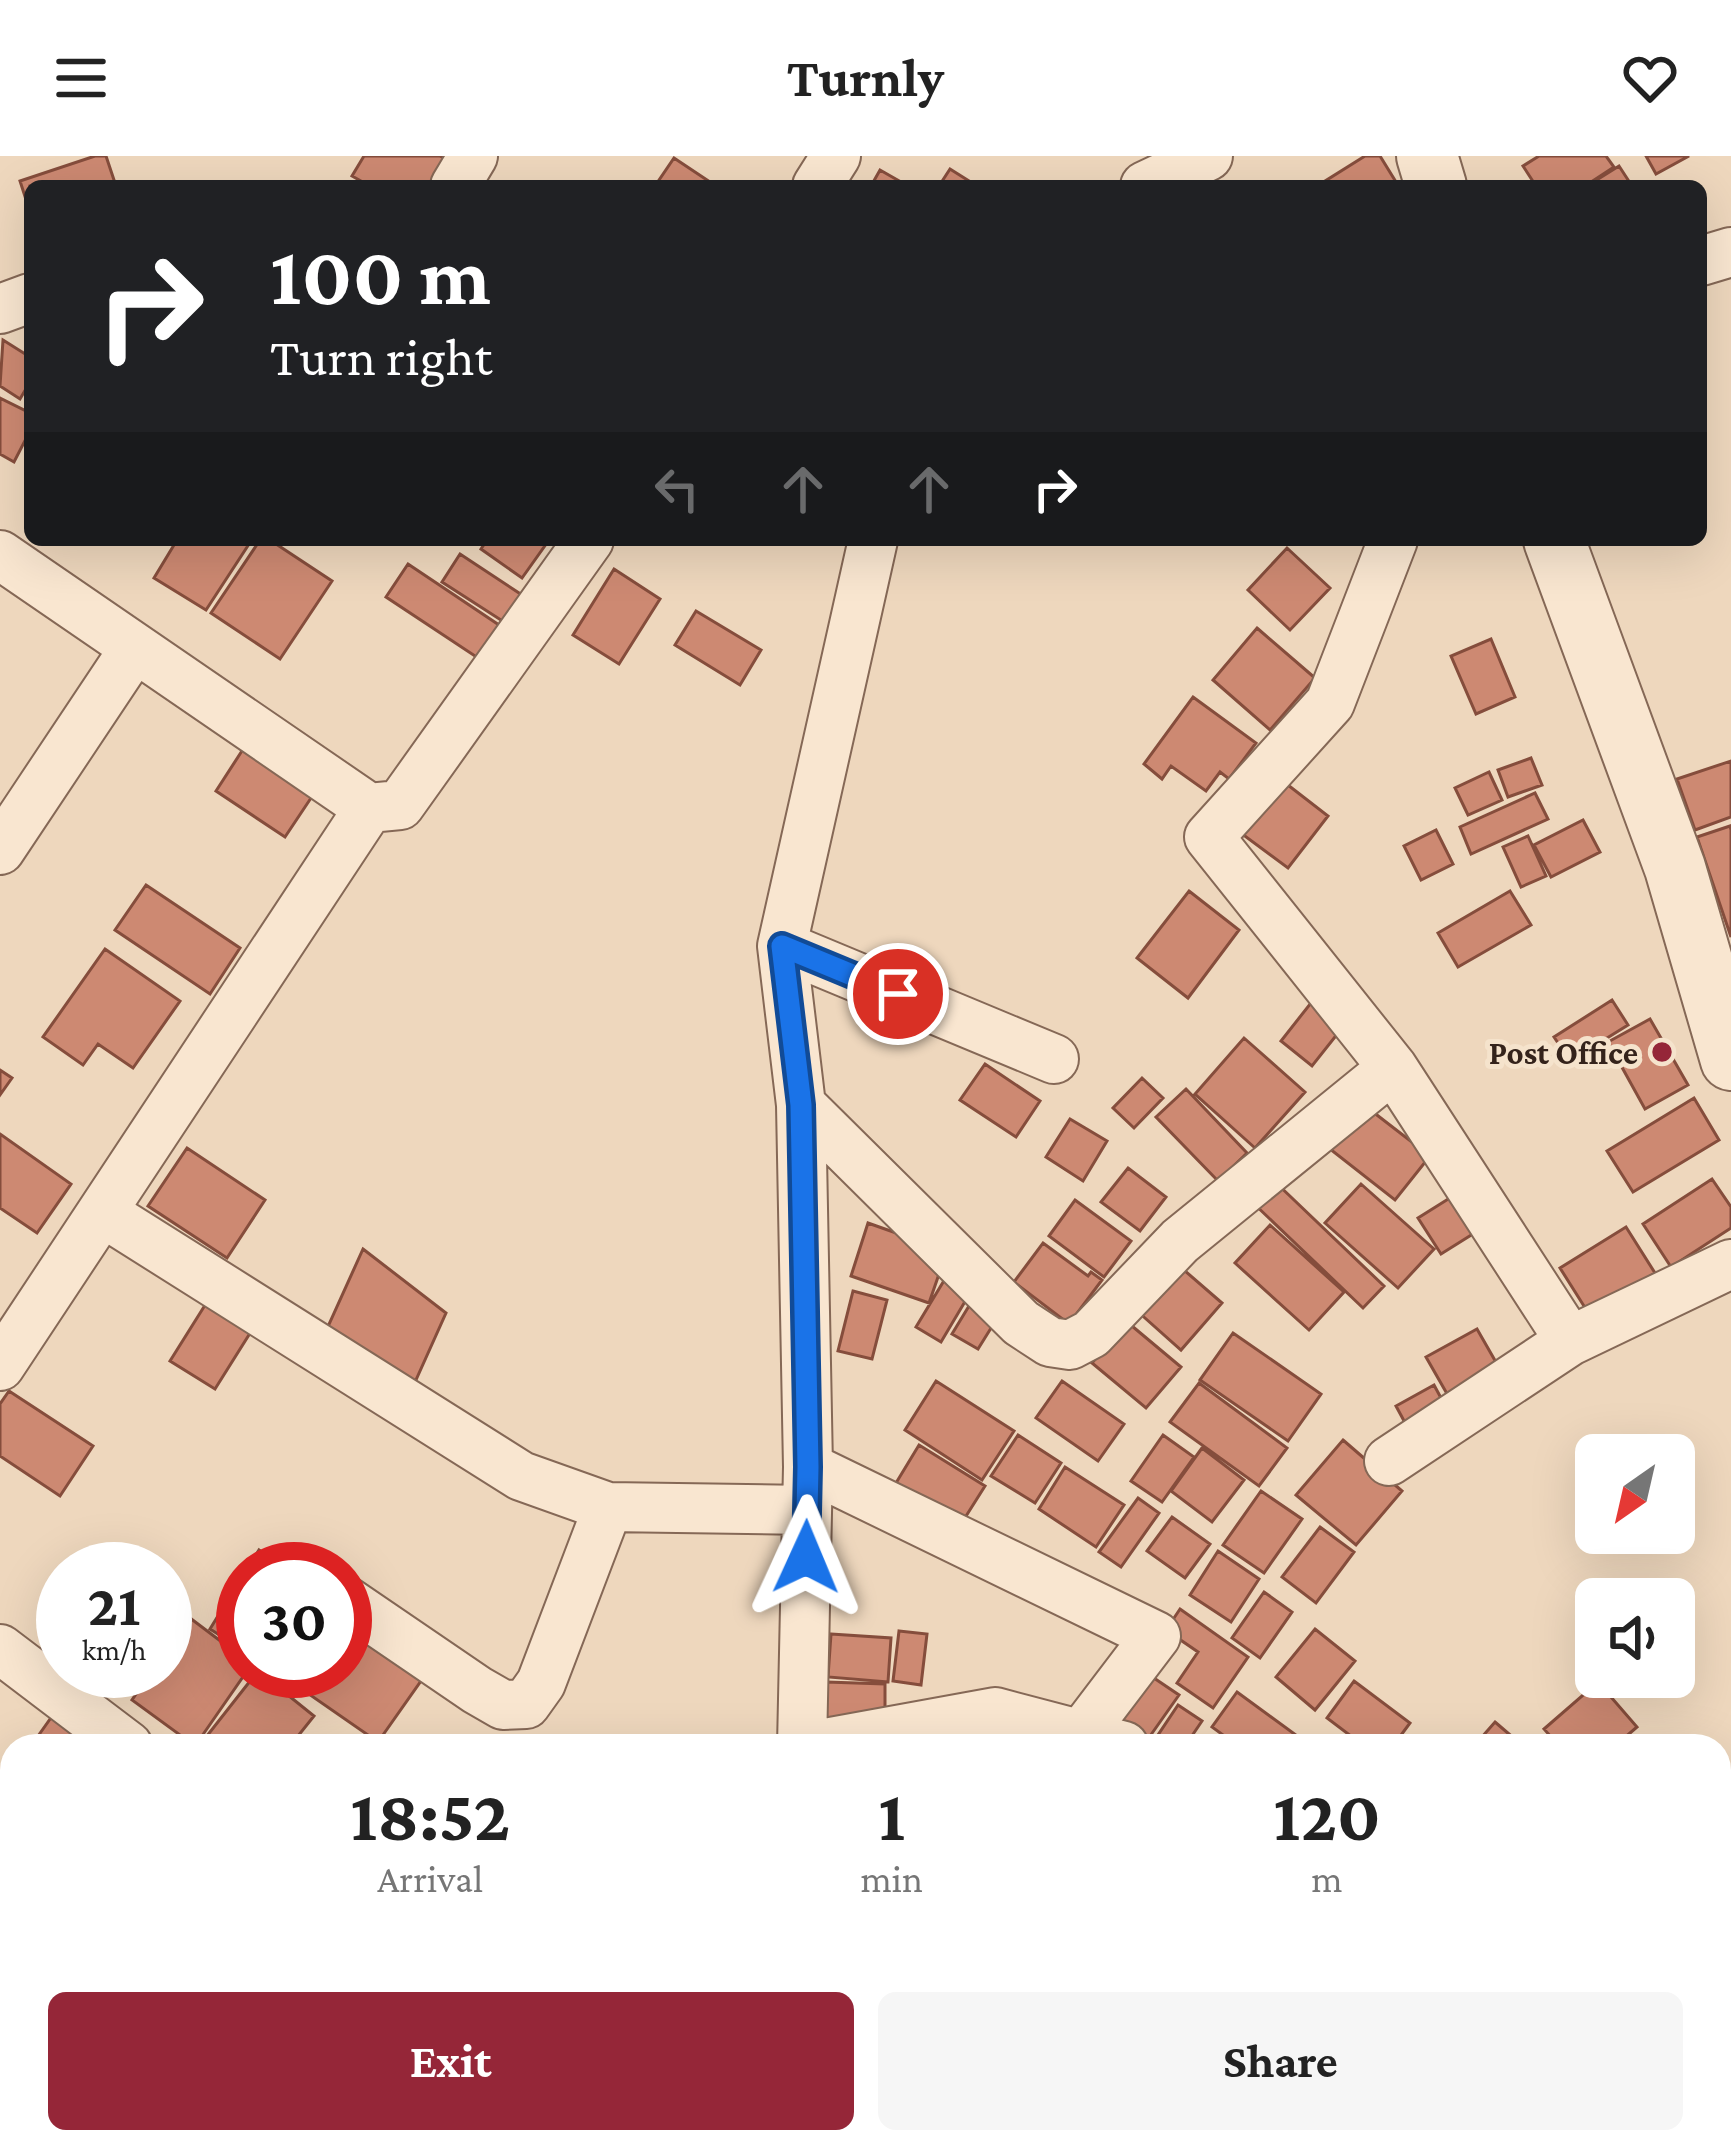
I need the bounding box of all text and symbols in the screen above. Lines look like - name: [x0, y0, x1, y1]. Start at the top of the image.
- icon: menu: [48, 45, 114, 111]
- icon: heart: [1617, 45, 1683, 111]
- text: Turnly: [787, 48, 944, 108]
- icon: right: [72, 228, 228, 384]
- text: 100 m: [270, 229, 491, 322]
- text: Turn right: [270, 327, 492, 387]
- icon: left: [644, 456, 710, 522]
- icon: ahead: [770, 456, 836, 522]
- icon: ahead: [896, 456, 962, 522]
- icon: right: [1022, 456, 1088, 522]
- pin: [847, 943, 949, 1045]
- icon: arrive: [865, 961, 931, 1027]
- place label: Post Office: [1489, 1034, 1638, 1071]
- marker: Post Office: [1649, 1039, 1675, 1065]
- north arrow: [1575, 1434, 1695, 1554]
- map controls: [1575, 1434, 1695, 1698]
- position arrow: [743, 1494, 869, 1620]
- speed limit sign: 30: [216, 1542, 372, 1698]
- text: 21: [87, 1571, 141, 1638]
- button: sound: [1575, 1578, 1695, 1698]
- text: km/h: [82, 1633, 146, 1666]
- text: 18:52: [350, 1775, 510, 1855]
- text: 1: [878, 1775, 905, 1855]
- text: 120: [1273, 1775, 1381, 1855]
- text: Arrival: [377, 1857, 483, 1900]
- text: min: [860, 1857, 923, 1900]
- text: m: [1311, 1857, 1343, 1900]
- button: Exit: [48, 1992, 854, 2130]
- button: Share: [878, 1992, 1683, 2130]

